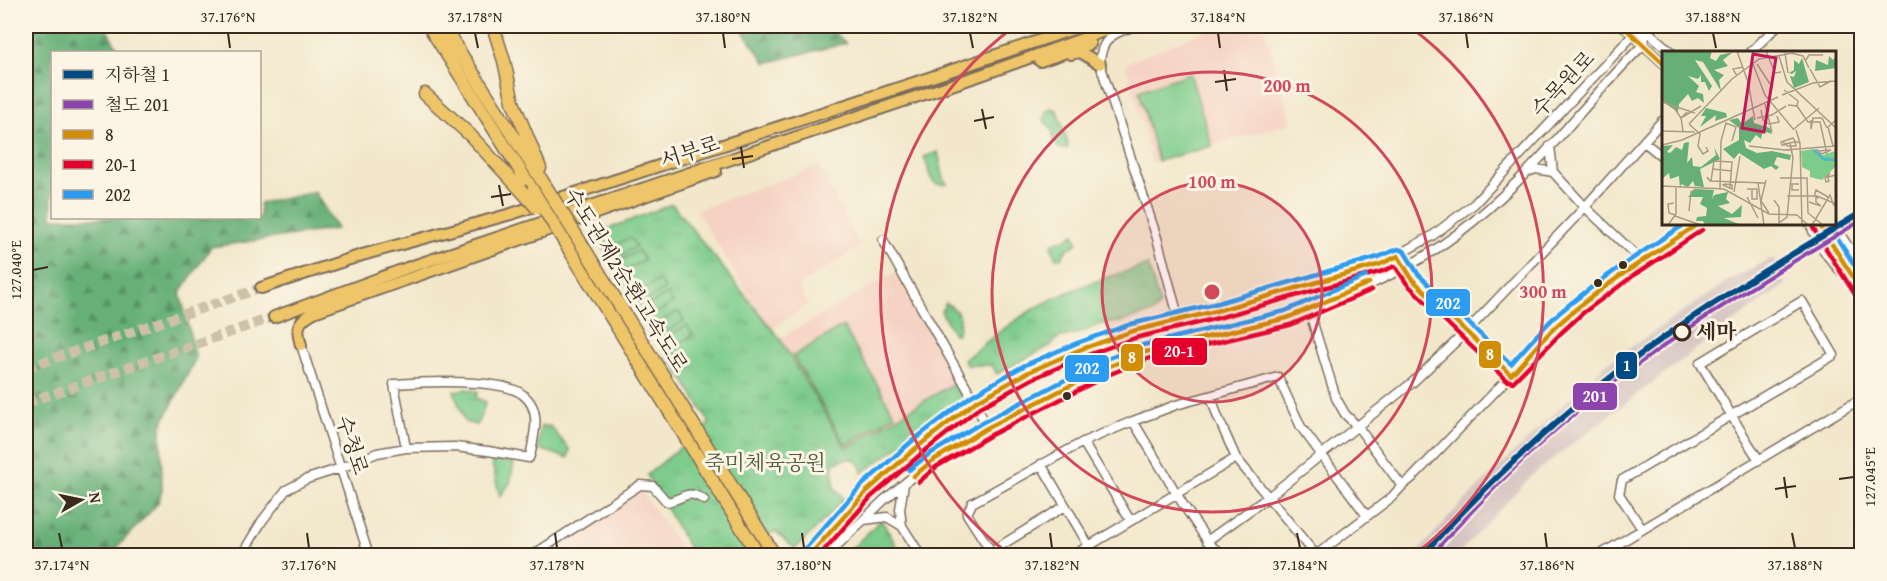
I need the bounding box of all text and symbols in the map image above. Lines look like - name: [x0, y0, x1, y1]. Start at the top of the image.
- text: 37.176°N: [201, 6, 256, 27]
- text: 37.178°N: [448, 6, 503, 27]
- text: 37.180°N: [696, 6, 751, 27]
- text: 37.182°N: [943, 6, 998, 27]
- text: 37.184°N: [1191, 6, 1246, 27]
- text: 37.186°N: [1439, 6, 1494, 27]
- text: 37.188°N: [1686, 6, 1741, 27]
- street label: 수목원로: [1524, 43, 1602, 124]
- legend: [51, 51, 261, 219]
- inset map: [1662, 51, 1836, 225]
- text: 지하철 1: [105, 61, 170, 88]
- text: 200 m: [1263, 72, 1311, 99]
- text: 철도 201: [105, 91, 170, 118]
- text: 8: [105, 121, 114, 148]
- street label: 서부로: [656, 127, 724, 176]
- text: 20-1: [105, 151, 137, 178]
- text: 100 m: [1188, 168, 1236, 195]
- text: 202: [105, 181, 131, 208]
- street label: 수도권제2순환고속도로: [557, 181, 696, 378]
- text: 127.040°E: [5, 240, 26, 300]
- unlabelled marker: [1617, 259, 1629, 271]
- unlabelled marker: [1592, 277, 1604, 289]
- text: 300 m: [1519, 278, 1567, 305]
- centre of rings: [1202, 282, 1222, 302]
- line badge: 202: [1425, 288, 1471, 317]
- text: 202: [1436, 291, 1460, 315]
- place label: 세마: [1696, 316, 1737, 347]
- marker: 세마: [1673, 323, 1691, 341]
- line badge: 20-1: [1151, 337, 1208, 366]
- text: 20-1: [1164, 339, 1194, 363]
- line badge: 8: [1478, 340, 1502, 369]
- text: 8: [1486, 342, 1494, 366]
- line badge: 8: [1120, 343, 1144, 372]
- text: 8: [1128, 345, 1136, 369]
- line badge: 1: [1615, 351, 1638, 380]
- text: 1: [1623, 353, 1631, 377]
- line badge: 202: [1064, 354, 1110, 383]
- text: 202: [1075, 356, 1099, 380]
- line badge: 201: [1572, 382, 1618, 411]
- text: 201: [1583, 384, 1607, 408]
- unlabelled marker: [1061, 390, 1073, 402]
- street label: 수청로: [328, 411, 377, 479]
- park label: 죽미체육공원: [704, 447, 826, 478]
- text: 127.045°E: [1859, 447, 1880, 507]
- north arrow: [51, 470, 111, 530]
- text: N: [83, 490, 109, 505]
- text: 37.174°N: [35, 554, 90, 575]
- text: 37.176°N: [282, 554, 337, 575]
- text: 37.178°N: [530, 554, 585, 575]
- text: 37.180°N: [777, 554, 832, 575]
- text: 37.182°N: [1025, 554, 1080, 575]
- text: 37.184°N: [1273, 554, 1328, 575]
- text: 37.186°N: [1520, 554, 1575, 575]
- text: 37.188°N: [1768, 554, 1823, 575]

